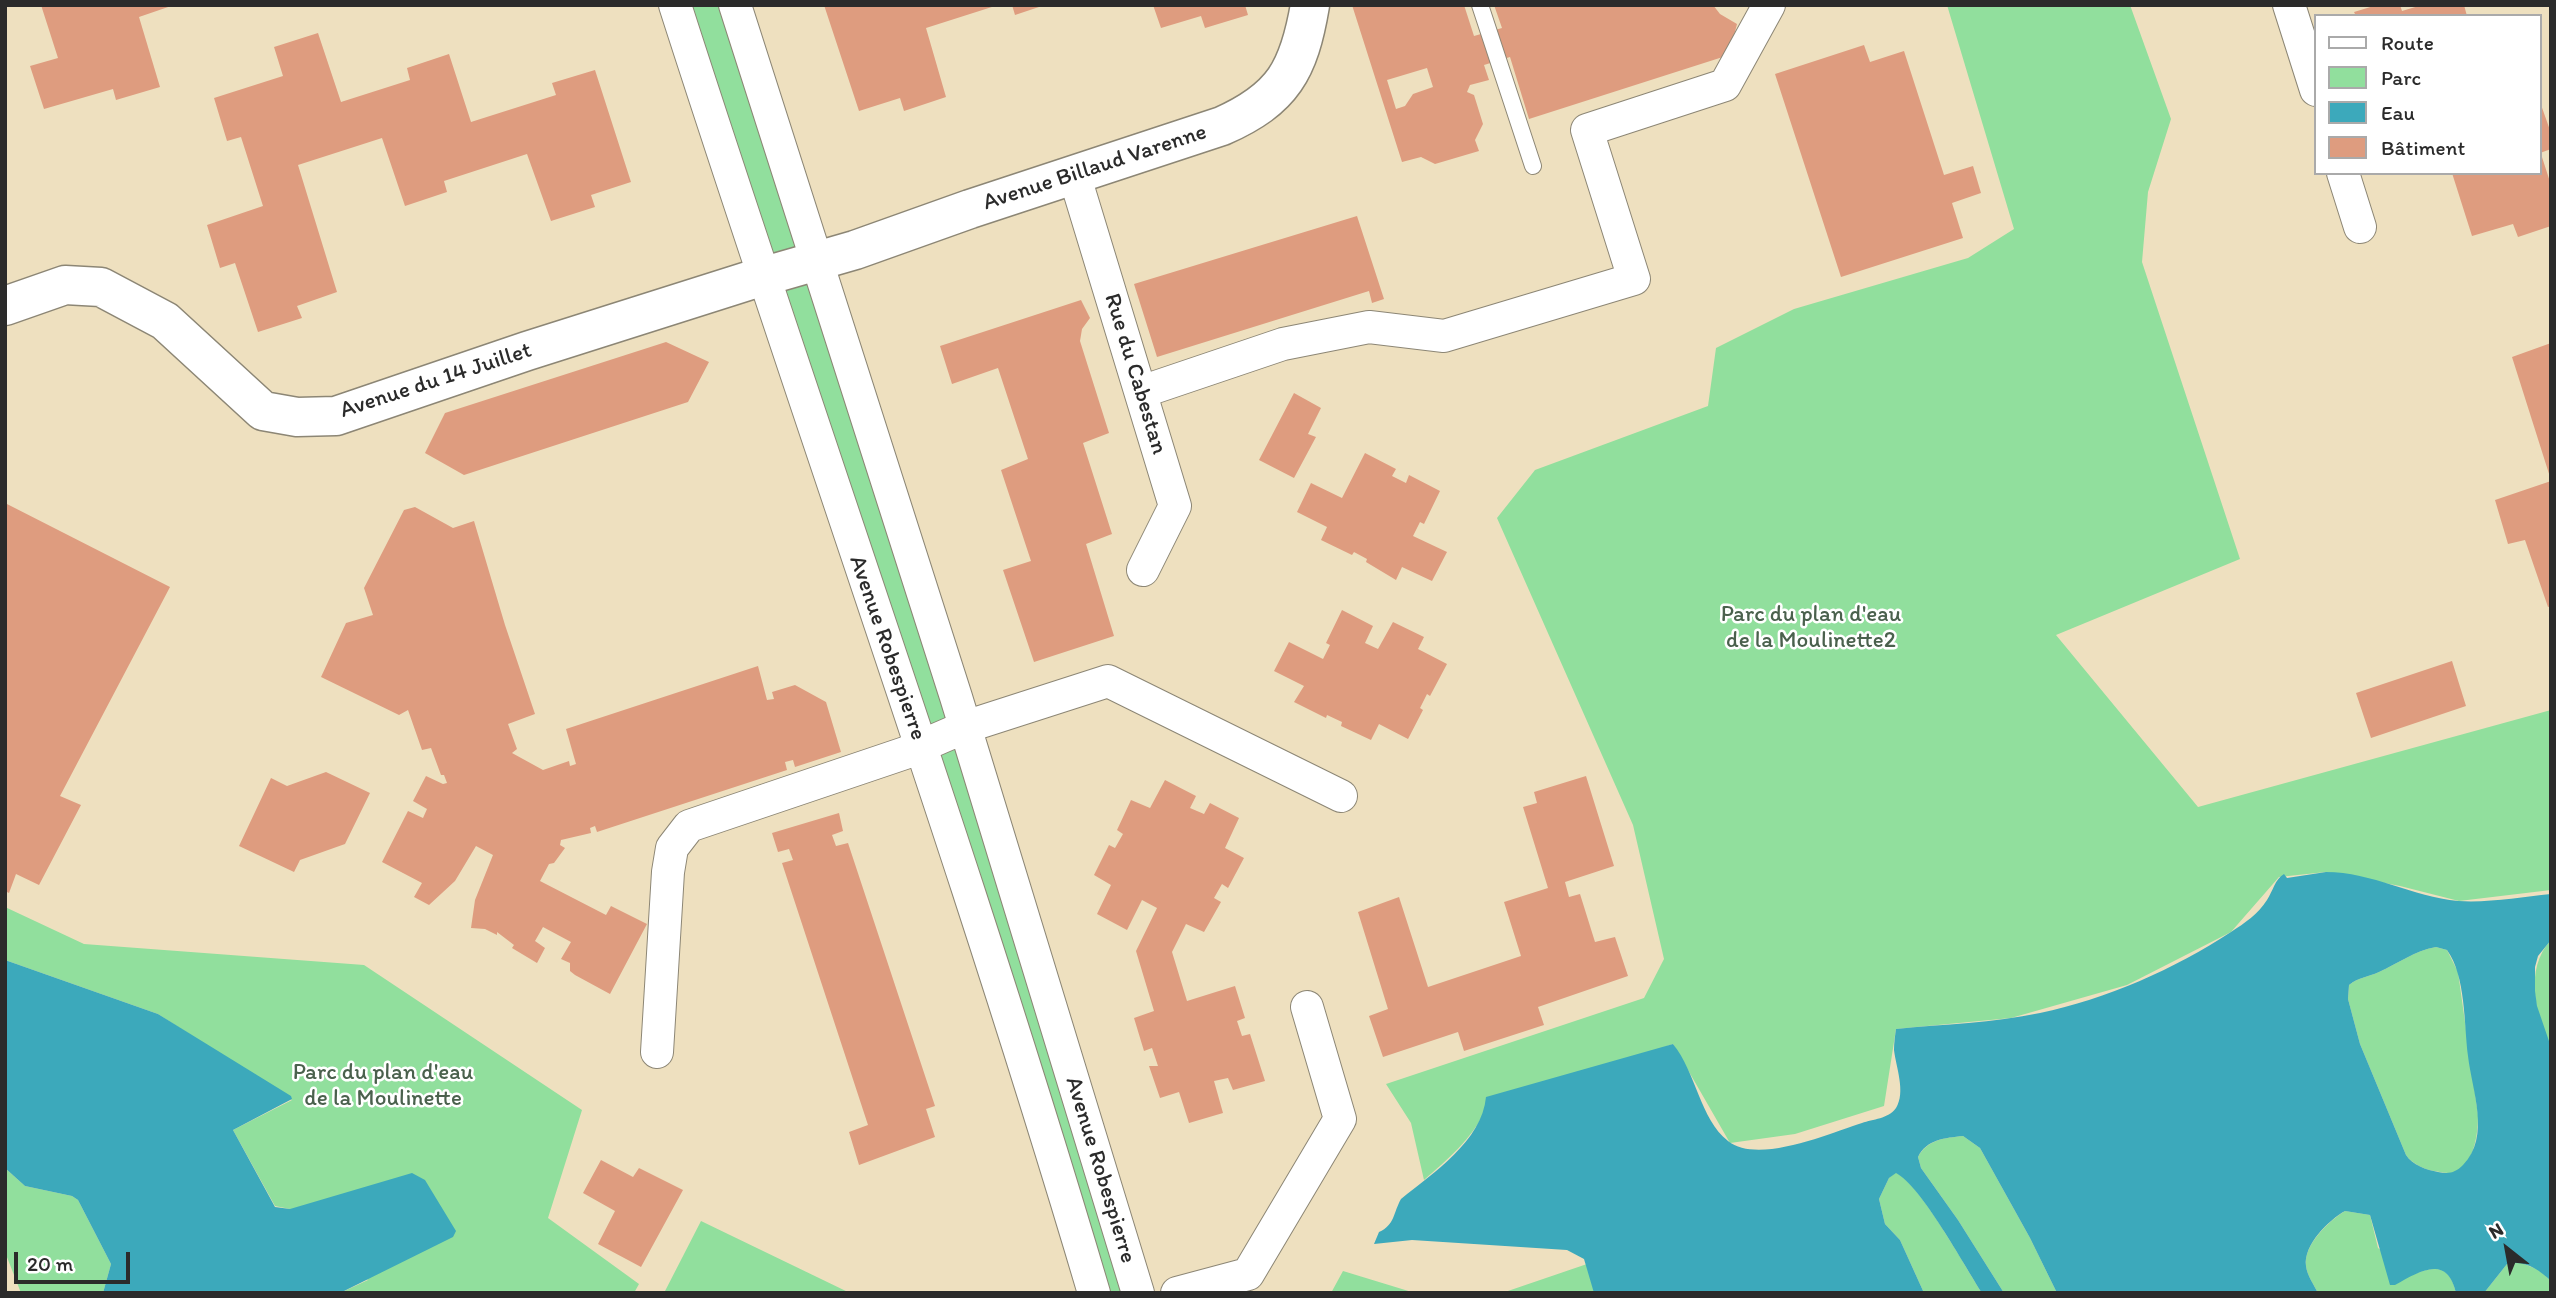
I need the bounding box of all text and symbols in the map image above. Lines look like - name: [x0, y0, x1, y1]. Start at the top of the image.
- legend: [2314, 14, 2542, 175]
- text: Route: [2381, 30, 2434, 55]
- text: Parc: [2381, 65, 2421, 90]
- text: Eau: [2381, 100, 2415, 125]
- street label: Avenue Billaud Varenne: [980, 119, 1210, 217]
- text: Bâtiment: [2381, 135, 2465, 160]
- street label: Rue du Cabestan: [1097, 290, 1173, 458]
- street label: Avenue du 14 Juillet: [337, 337, 535, 425]
- street label: Avenue Robespierre: [842, 552, 932, 744]
- park label: Parc du plan d'eau de la Moulinette2: [1721, 601, 1901, 655]
- park label: Parc du plan d'eau de la Moulinette: [293, 1059, 473, 1113]
- street label: Avenue Robespierre: [1059, 1073, 1141, 1267]
- north arrow: [2472, 1214, 2542, 1284]
- text: N: [2484, 1217, 2507, 1244]
- scale bar: [18, 1238, 133, 1282]
- text: 20 m: [27, 1251, 73, 1276]

